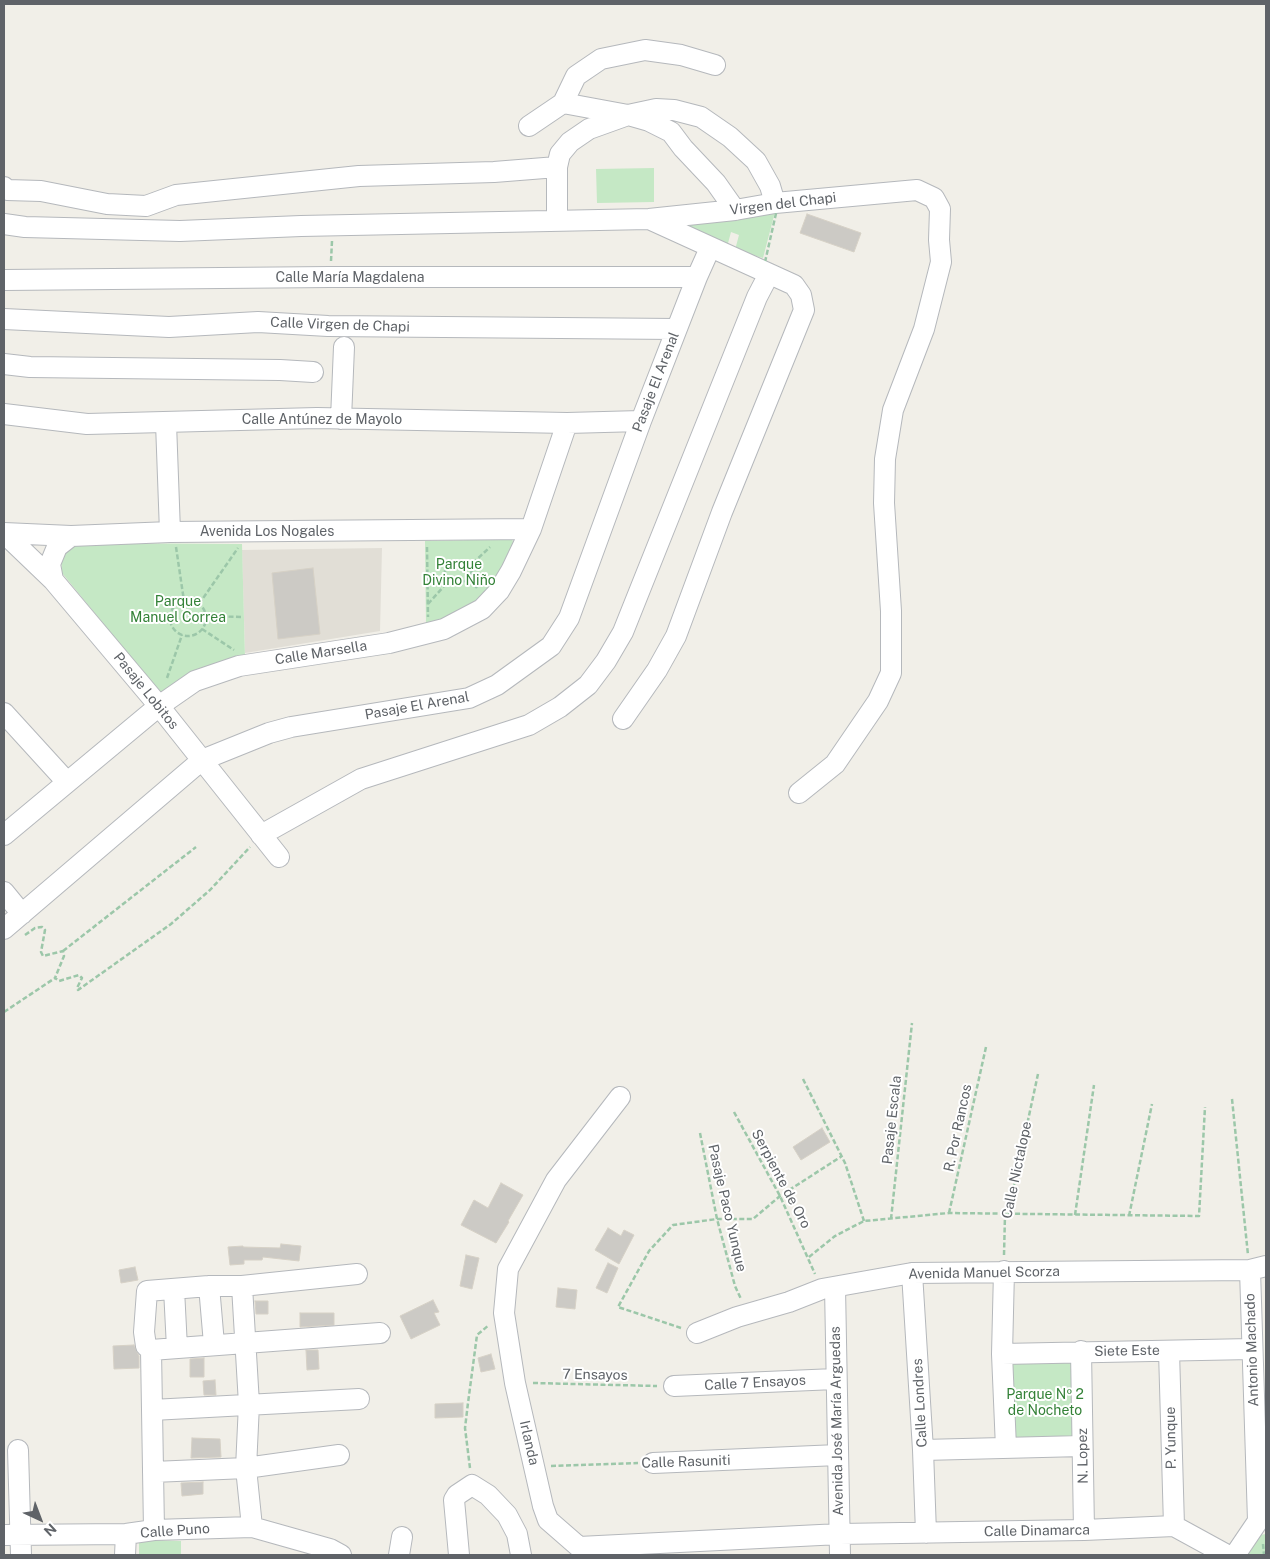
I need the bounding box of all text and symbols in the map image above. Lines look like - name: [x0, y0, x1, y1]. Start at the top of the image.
- street label: Virgen del Chapi: [729, 189, 837, 219]
- street label: Calle María Magdalena: [276, 270, 424, 286]
- street label: Calle Virgen de Chapi: [270, 314, 410, 336]
- street label: Pasaje El Arenal: [629, 330, 683, 434]
- street label: Calle Antúnez de Mayolo: [242, 412, 402, 428]
- street label: Avenida Los Nogales: [200, 524, 334, 540]
- park label: Parque Divino Niño: [422, 557, 496, 590]
- park label: Parque Manuel Correa: [130, 594, 226, 626]
- street label: Calle Marsella: [274, 637, 368, 669]
- street label: Pasaje Lobitos: [110, 649, 182, 733]
- street label: Pasaje El Arenal: [363, 689, 471, 723]
- street label: Pasaje Escala: [879, 1075, 905, 1165]
- street label: R. Por Rancos: [941, 1083, 975, 1173]
- street label: Calle Nictalope: [998, 1120, 1036, 1220]
- street label: Serpiente de Oro: [748, 1126, 814, 1232]
- street label: Pasaje Paco Yunque: [704, 1143, 750, 1273]
- street label: Avenida Manuel Scorza: [908, 1263, 1060, 1283]
- street label: Antonio Machado: [1242, 1293, 1262, 1407]
- street label: Avenida José María Arguedas: [827, 1326, 847, 1516]
- street label: Siete Este: [1094, 1342, 1160, 1360]
- street label: Calle Londres: [909, 1358, 931, 1448]
- street label: 7 Ensayos: [562, 1366, 628, 1384]
- street label: Calle 7 Ensayos: [704, 1372, 806, 1394]
- park label: Parque Nº 2 de Nocheto: [1006, 1387, 1084, 1420]
- street label: P. Yunque: [1162, 1407, 1180, 1469]
- street label: Irlanda: [516, 1419, 542, 1467]
- street label: N. Lopez: [1074, 1428, 1092, 1484]
- street label: Calle Rasuniti: [641, 1452, 731, 1472]
- north arrow: [15, 1494, 65, 1544]
- text: N: [41, 1520, 60, 1540]
- street label: Calle Puno: [140, 1520, 210, 1542]
- street label: Calle Dinamarca: [984, 1522, 1090, 1540]

